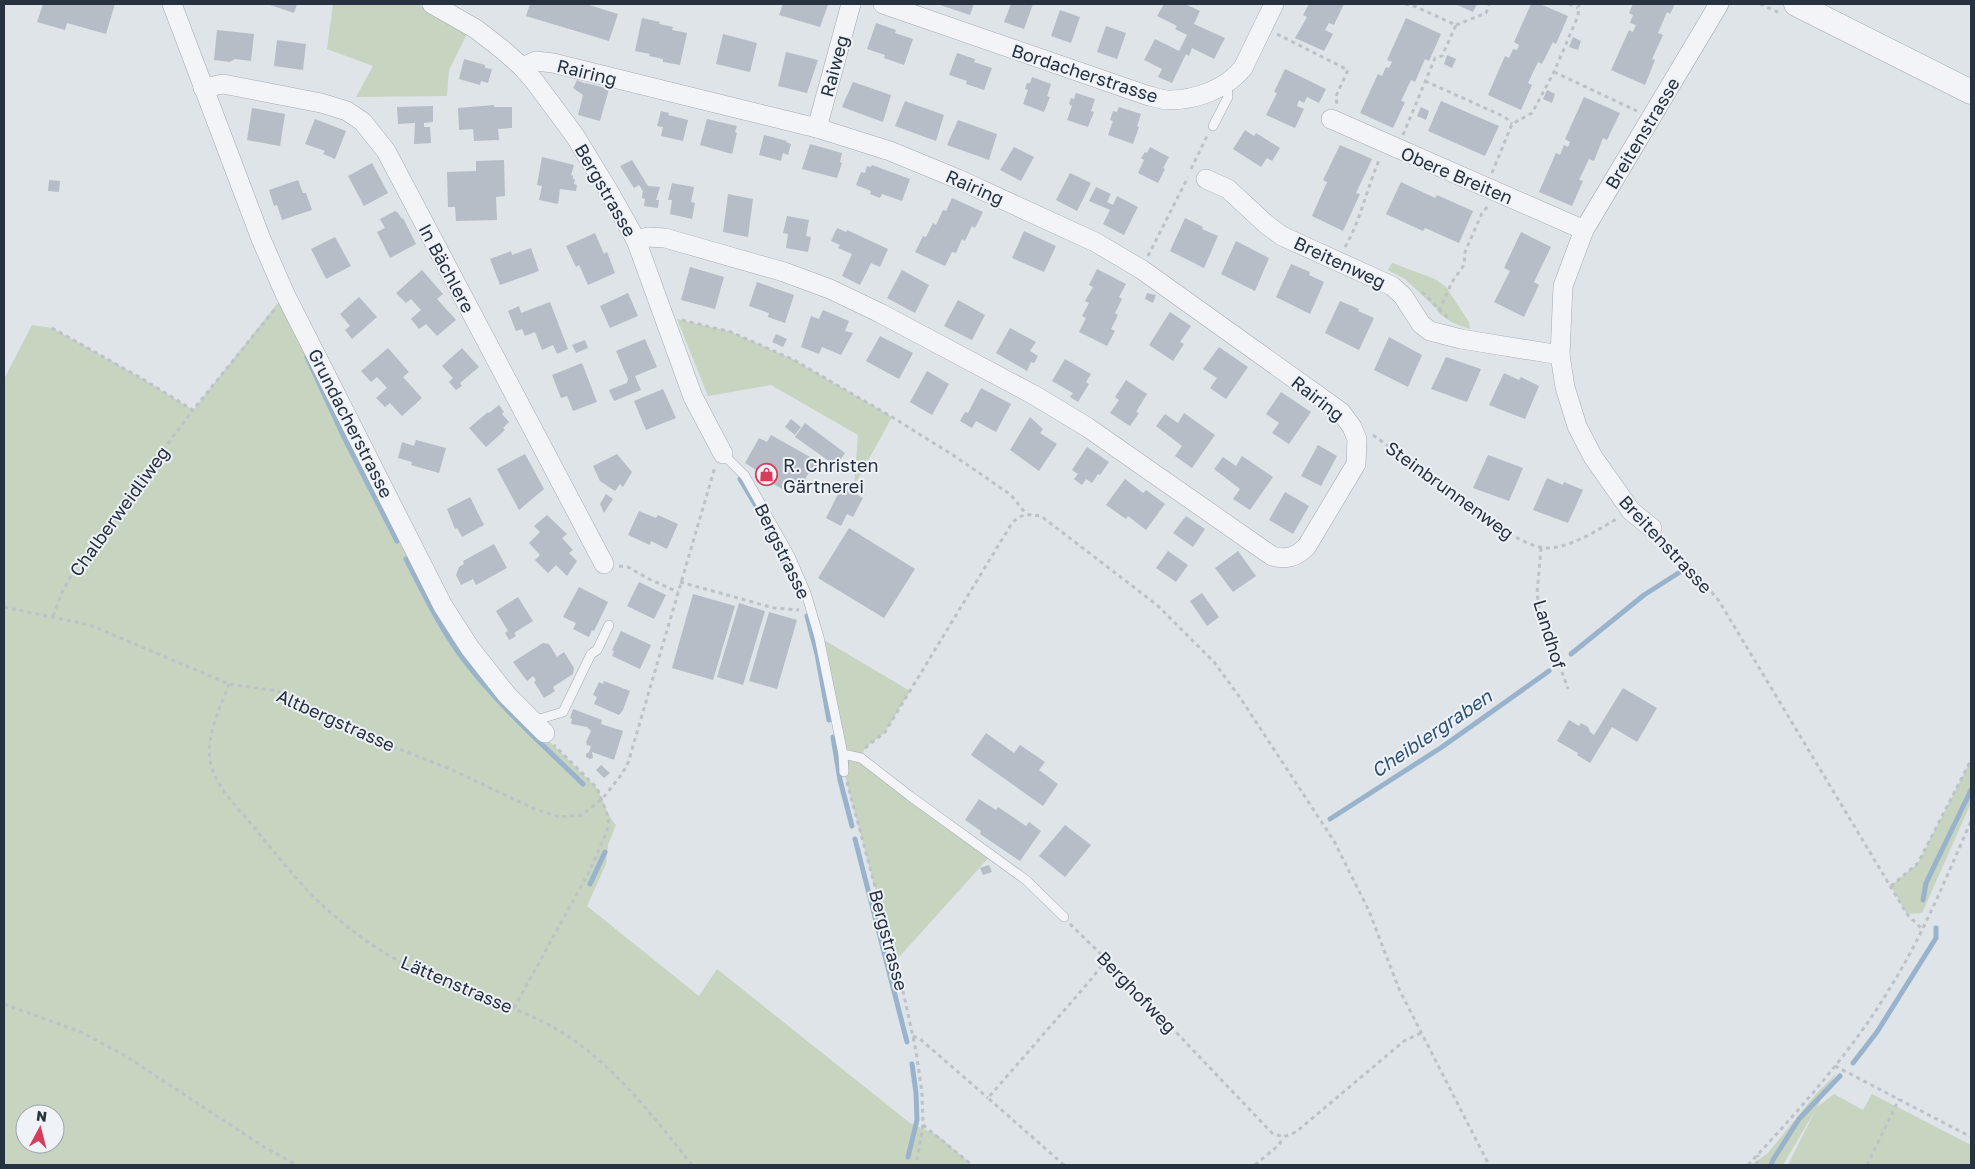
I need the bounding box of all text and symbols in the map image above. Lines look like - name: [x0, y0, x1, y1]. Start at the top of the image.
- street label: Raiweg: [815, 33, 853, 99]
- street label: Bordacherstrasse: [1009, 39, 1161, 107]
- street label: Rairing: [555, 54, 619, 90]
- street label: Breitenstrasse: [1600, 73, 1684, 193]
- street label: Bergstrasse: [571, 140, 641, 240]
- street label: Obere Breiten: [1398, 142, 1516, 208]
- street label: Rairing: [943, 165, 1007, 209]
- street label: In Bächlere: [414, 220, 480, 316]
- street label: Breitenweg: [1291, 231, 1389, 293]
- street label: Grundacherstrasse: [304, 345, 398, 501]
- street label: Rairing: [1287, 371, 1349, 425]
- street label: Steinbrunnenweg: [1382, 436, 1518, 544]
- street label: Chalberweidliweg: [64, 442, 174, 580]
- place label: R. Christen Gärtnerei: [783, 454, 879, 497]
- shop icon: R. Christen Gärtnerei: [755, 463, 779, 487]
- street label: Breitenstrasse: [1615, 490, 1717, 598]
- street label: Bergstrasse: [750, 500, 816, 602]
- street label: Landhof: [1529, 597, 1571, 672]
- water label: Cheiblergraben: [1366, 683, 1497, 782]
- street label: Altbergstrasse: [274, 684, 398, 756]
- street label: Bergstrasse: [865, 887, 913, 993]
- street label: Berghofweg: [1093, 947, 1181, 1037]
- street label: Lättenstrasse: [398, 951, 516, 1017]
- north arrow: [15, 1104, 65, 1154]
- text: N: [35, 1107, 48, 1125]

